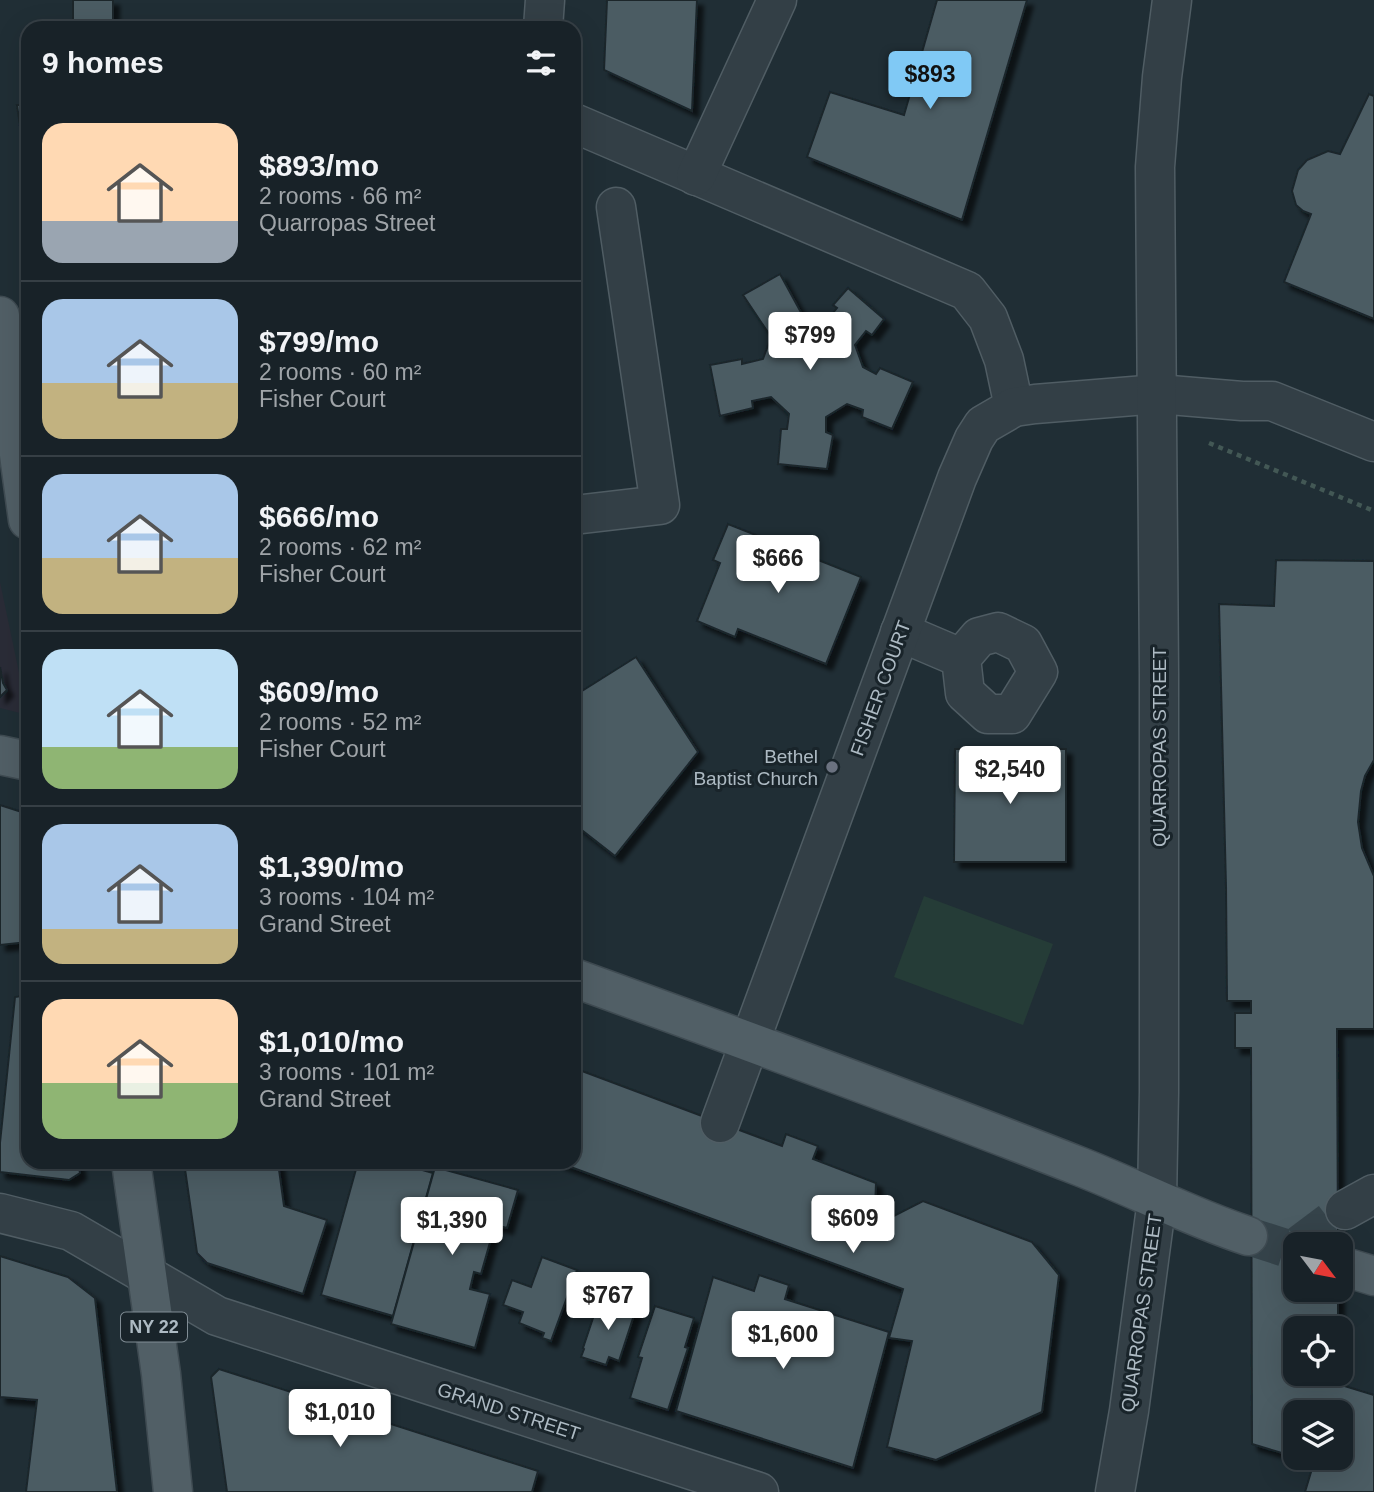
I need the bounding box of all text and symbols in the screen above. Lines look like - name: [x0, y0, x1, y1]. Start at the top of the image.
- icon: filters: [522, 44, 560, 82]
- text: 9 homes: [42, 46, 164, 79]
- pin: $893: [889, 52, 971, 111]
- text: $893: [904, 61, 956, 87]
- text: $893/mo: [259, 149, 379, 182]
- icon: home: [98, 151, 182, 235]
- text: 2 rooms · 66 m²: [259, 183, 421, 209]
- text: Quarropas Street: [259, 210, 435, 236]
- pin: $799: [769, 312, 851, 372]
- text: $799: [784, 322, 836, 348]
- text: $799/mo: [259, 325, 379, 358]
- icon: home: [98, 327, 182, 411]
- text: 2 rooms · 60 m²: [259, 359, 421, 385]
- text: Fisher Court: [259, 386, 386, 412]
- text: $666/mo: [259, 500, 379, 533]
- icon: home: [98, 502, 182, 586]
- text: 2 rooms · 62 m²: [259, 534, 421, 560]
- pin: $666: [737, 536, 819, 595]
- text: $666: [752, 545, 804, 571]
- text: Fisher Court: [259, 561, 386, 587]
- street label: FISHER COURT: [846, 617, 915, 759]
- street label: QUARROPAS STREET: [1149, 646, 1170, 847]
- text: $609/mo: [259, 675, 379, 708]
- icon: home: [98, 677, 182, 761]
- text: 2 rooms · 52 m²: [259, 709, 421, 735]
- text: Fisher Court: [259, 736, 386, 762]
- place label: Bethel Baptist Church: [693, 746, 818, 789]
- pin: $2,540: [953, 746, 1067, 806]
- text: $2,540: [975, 756, 1045, 782]
- marker: Bethel Baptist Church: [824, 759, 840, 775]
- text: $1,390/mo: [259, 850, 404, 883]
- icon: home: [98, 852, 182, 936]
- text: 3 rooms · 104 m²: [259, 884, 434, 910]
- text: Grand Street: [259, 911, 391, 937]
- text: $1,010/mo: [259, 1025, 404, 1058]
- icon: home: [98, 1027, 182, 1111]
- text: 3 rooms · 101 m²: [259, 1059, 434, 1085]
- text: Grand Street: [259, 1086, 391, 1112]
- pin: $609: [812, 1196, 894, 1255]
- pin: $1,390: [395, 1198, 509, 1257]
- text: $609: [827, 1205, 879, 1231]
- text: $1,390: [417, 1207, 487, 1233]
- street label: QUARROPAS STREET: [1117, 1212, 1166, 1414]
- north arrow: [1283, 1232, 1353, 1302]
- map controls: [1283, 1232, 1353, 1470]
- pin: $767: [567, 1272, 649, 1332]
- text: $767: [582, 1282, 634, 1308]
- road number: NY 22: [121, 1312, 187, 1342]
- pin: $1,600: [726, 1312, 840, 1371]
- button: locate: [1283, 1316, 1353, 1386]
- text: $1,600: [748, 1321, 818, 1347]
- street label: GRAND STREET: [435, 1378, 583, 1445]
- pin: $1,010: [283, 1390, 397, 1449]
- text: $1,010: [305, 1399, 375, 1425]
- button: layers: [1283, 1400, 1353, 1470]

